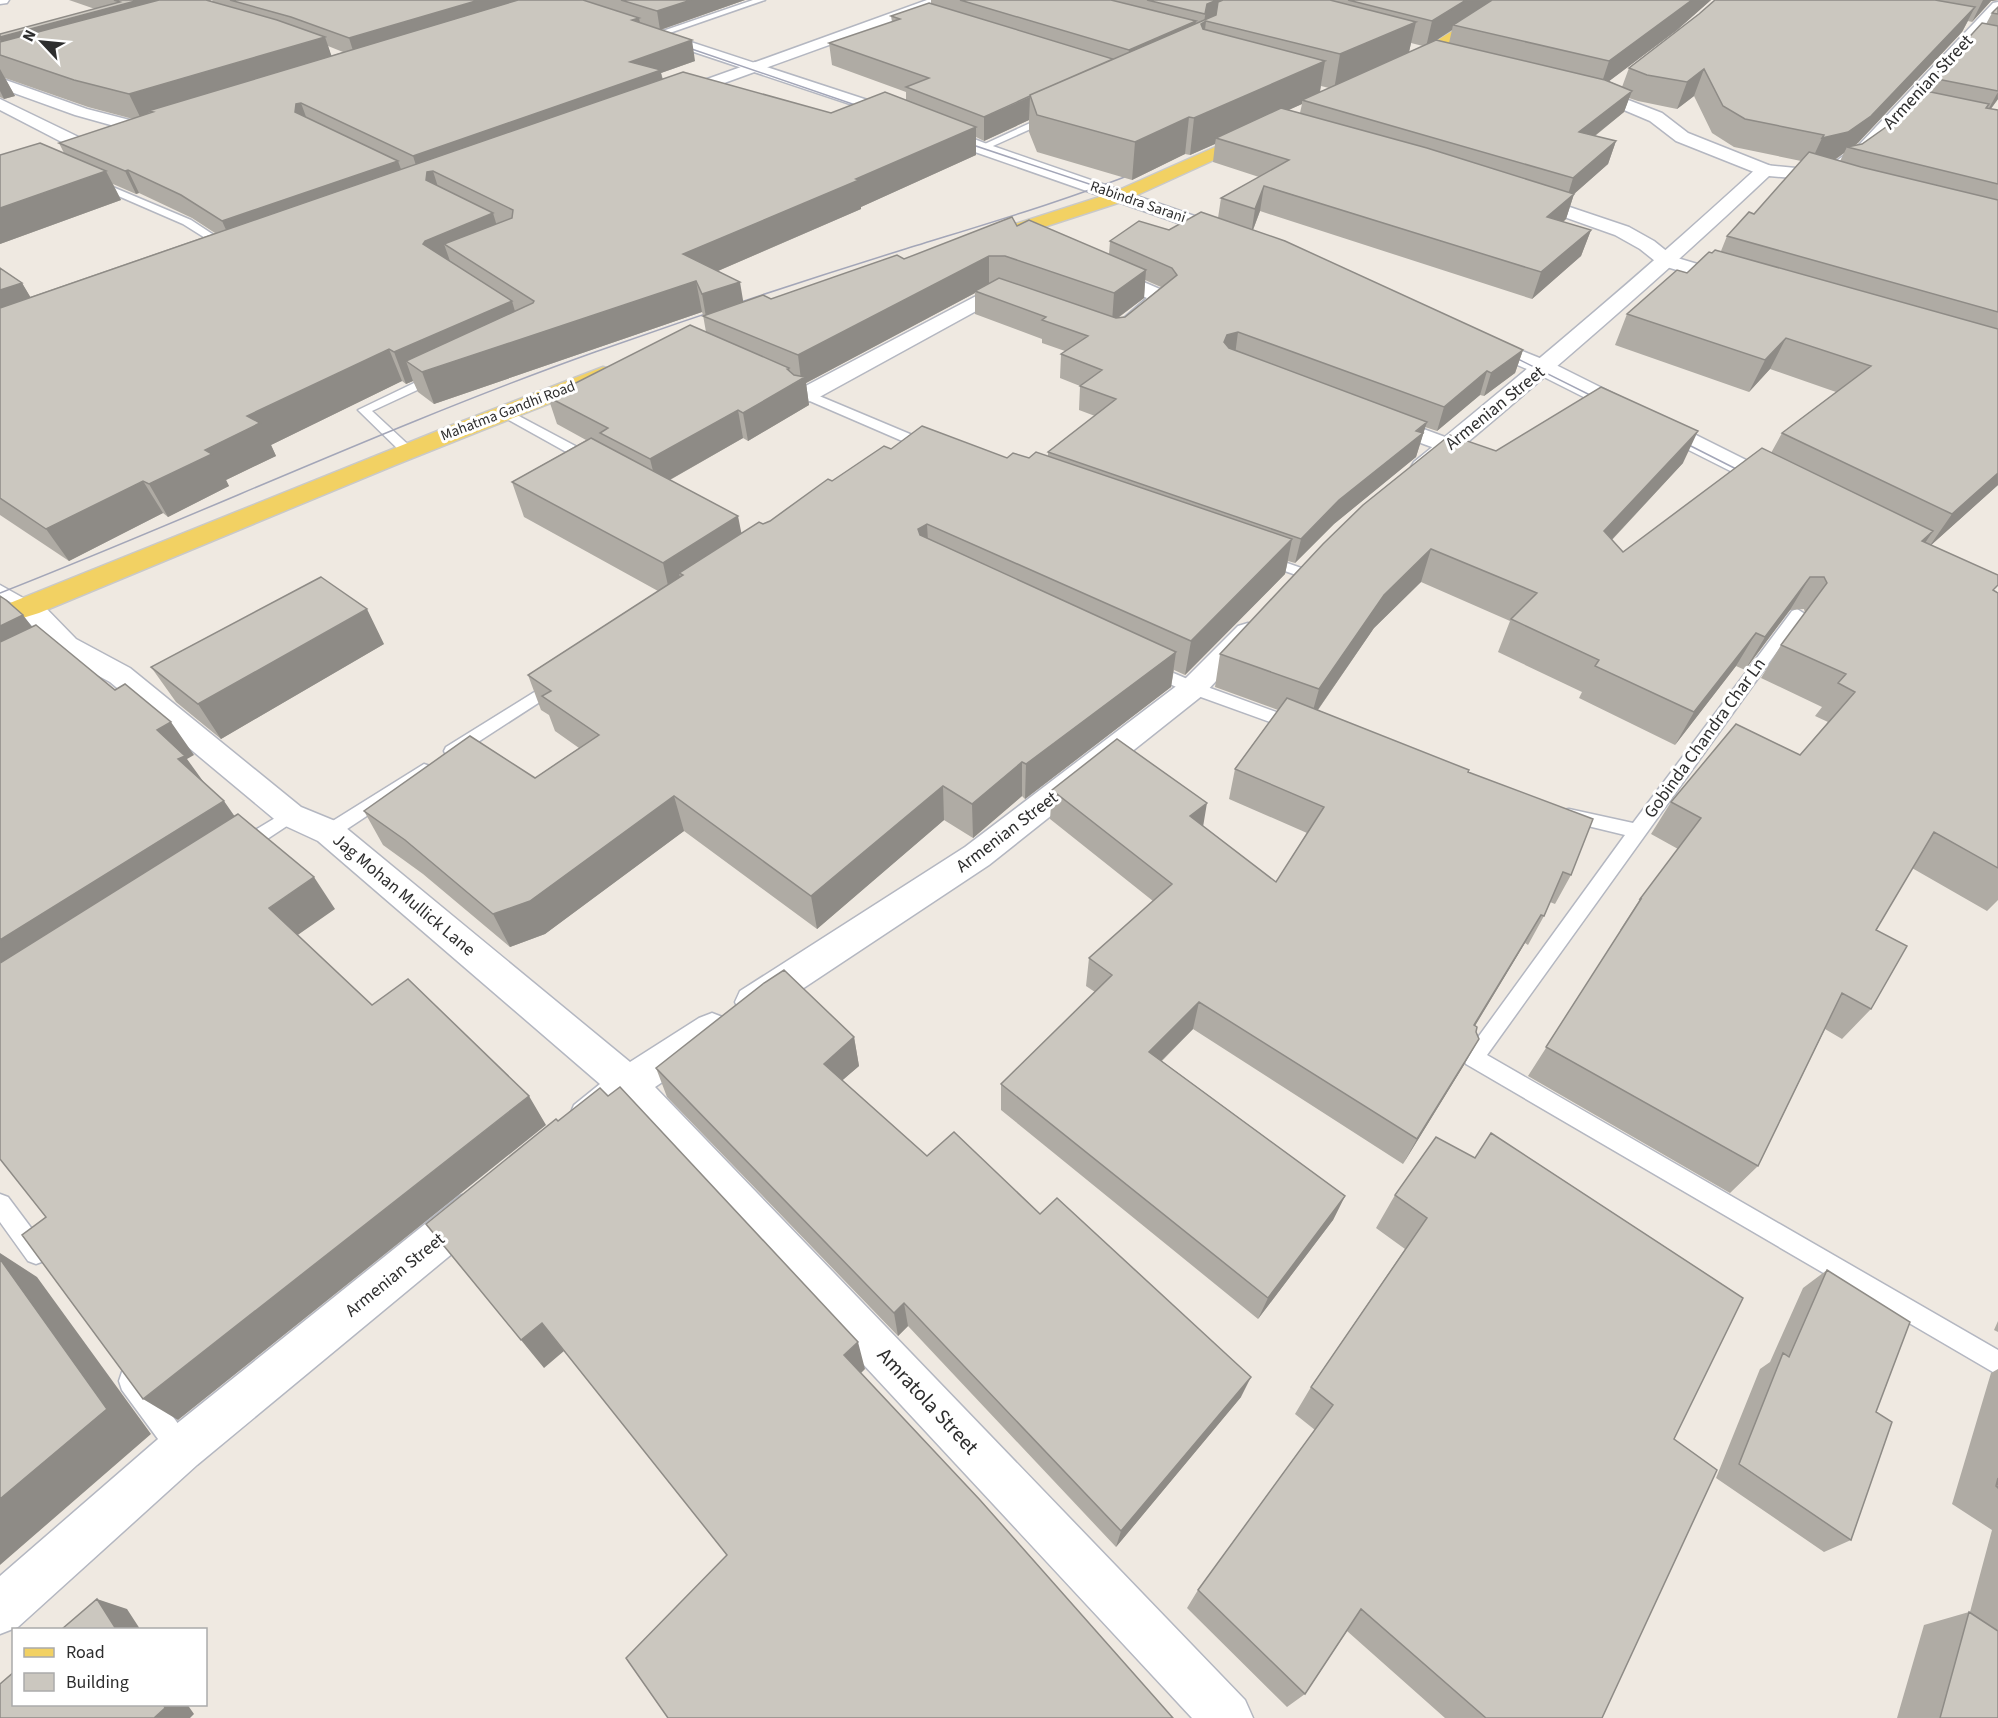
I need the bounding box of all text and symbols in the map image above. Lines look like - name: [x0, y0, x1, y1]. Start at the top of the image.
- north arrow: [12, 12, 72, 72]
- text: N: [17, 26, 42, 45]
- street label: Armenian Street: [1877, 29, 1979, 135]
- street label: Rabindra Sarani: [1087, 176, 1189, 228]
- street label: Armenian Street: [1440, 360, 1550, 456]
- street label: Mahatma Gandhi Road: [438, 376, 578, 446]
- street label: Gobinda Chandra Char Ln: [1638, 653, 1772, 823]
- street label: Armenian Street: [951, 785, 1063, 879]
- street label: Jag Mohan Mullick Lane: [327, 828, 481, 962]
- street label: Armenian Street: [340, 1227, 450, 1323]
- street label: Amratola Street: [870, 1341, 986, 1461]
- legend: [12, 1628, 207, 1706]
- text: Road: [66, 1640, 105, 1665]
- text: Building: [66, 1670, 129, 1695]

